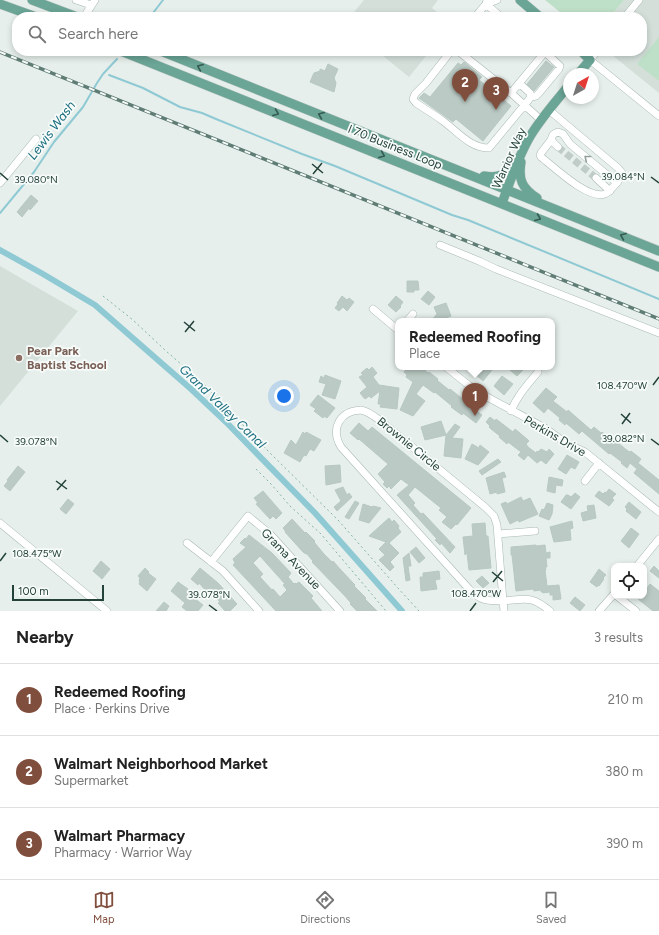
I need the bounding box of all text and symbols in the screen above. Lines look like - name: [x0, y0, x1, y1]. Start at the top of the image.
- search box: [12, 12, 647, 56]
- icon: search: [26, 23, 48, 45]
- text: Search here: [58, 25, 138, 43]
- one-way arrow: [197, 63, 204, 71]
- north arrow: [563, 68, 599, 104]
- pin: 2: [452, 69, 478, 102]
- pin: 3: [483, 77, 509, 110]
- water label: Lewis Wash: [25, 98, 78, 163]
- one-way arrow: [271, 108, 279, 116]
- one-way arrow: [318, 111, 325, 119]
- street label: I 70 Business Loop: [346, 122, 444, 172]
- street label: Warrior Way: [489, 125, 529, 191]
- one-way arrow: [378, 151, 385, 159]
- one-way arrow: [584, 156, 592, 163]
- text: 39.084°N: [601, 170, 645, 183]
- text: 39.080°N: [14, 173, 58, 186]
- one-way arrow: [535, 213, 542, 221]
- one-way arrow: [619, 233, 627, 241]
- popup: [395, 318, 555, 370]
- text: Redeemed Roofing: [409, 328, 541, 346]
- place label: Pear Park Baptist School: [27, 344, 107, 372]
- text: Place: [409, 346, 440, 361]
- marker: Pear Park Baptist School: [14, 353, 24, 363]
- water label: Grand Valley Canal: [176, 361, 269, 451]
- text: 108.470°W: [597, 379, 647, 392]
- pin: 1: [462, 383, 488, 416]
- your location: [274, 386, 294, 406]
- street label: Perkins Drive: [522, 413, 589, 460]
- street label: Brownie Circle: [374, 414, 444, 474]
- text: 39.082°N: [602, 432, 644, 445]
- text: 39.078°N: [15, 435, 57, 448]
- street label: Grama Avenue: [258, 526, 324, 593]
- text: 108.475°W: [12, 547, 62, 560]
- map controls: [611, 563, 647, 599]
- button: locate: [611, 563, 647, 599]
- scale bar: [12, 583, 104, 602]
- text: 100 m: [18, 585, 49, 598]
- text: 108.470°W: [451, 587, 501, 600]
- text: 39.078°N: [188, 588, 230, 601]
- text: Nearby: [16, 627, 74, 647]
- text: 3 results: [594, 630, 643, 645]
- text: Redeemed Roofing: [54, 683, 186, 701]
- text: 1: [26, 692, 32, 707]
- text: 210 m: [608, 692, 643, 707]
- text: Place · Perkins Drive: [54, 701, 170, 716]
- text: Walmart Neighborhood Market: [54, 755, 268, 773]
- text: 2: [25, 764, 33, 779]
- text: 380 m: [605, 764, 643, 779]
- text: Supermarket: [54, 773, 129, 788]
- text: Walmart Pharmacy: [54, 827, 185, 845]
- text: 3: [25, 836, 33, 851]
- text: 390 m: [606, 836, 643, 851]
- text: Pharmacy · Warrior Way: [54, 845, 192, 860]
- tab: Map: [93, 889, 115, 926]
- tab: Directions: [300, 889, 350, 926]
- tab: Saved: [536, 889, 566, 926]

